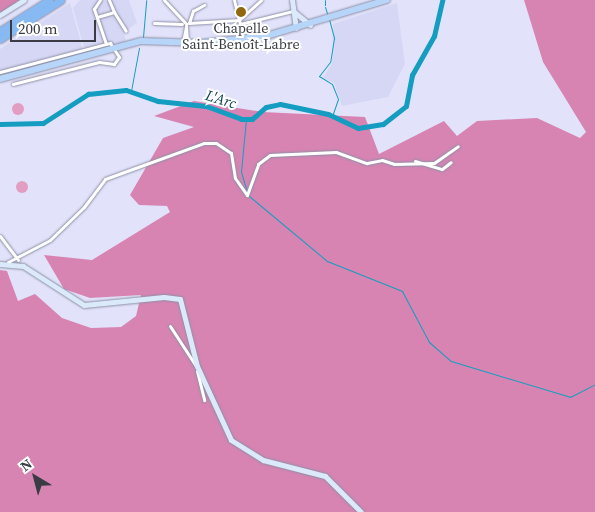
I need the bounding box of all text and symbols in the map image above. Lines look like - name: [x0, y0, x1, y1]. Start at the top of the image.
- marker: Chapelle Saint-Benoît-Labre: [235, 6, 247, 18]
- scale bar: [12, 10, 99, 42]
- text: 200 m: [18, 18, 58, 39]
- place label: Chapelle Saint-Benoît-Labre: [182, 20, 300, 52]
- water label: L'Arc: [203, 86, 239, 112]
- north arrow: [10, 452, 60, 502]
- text: N: [16, 454, 36, 476]

